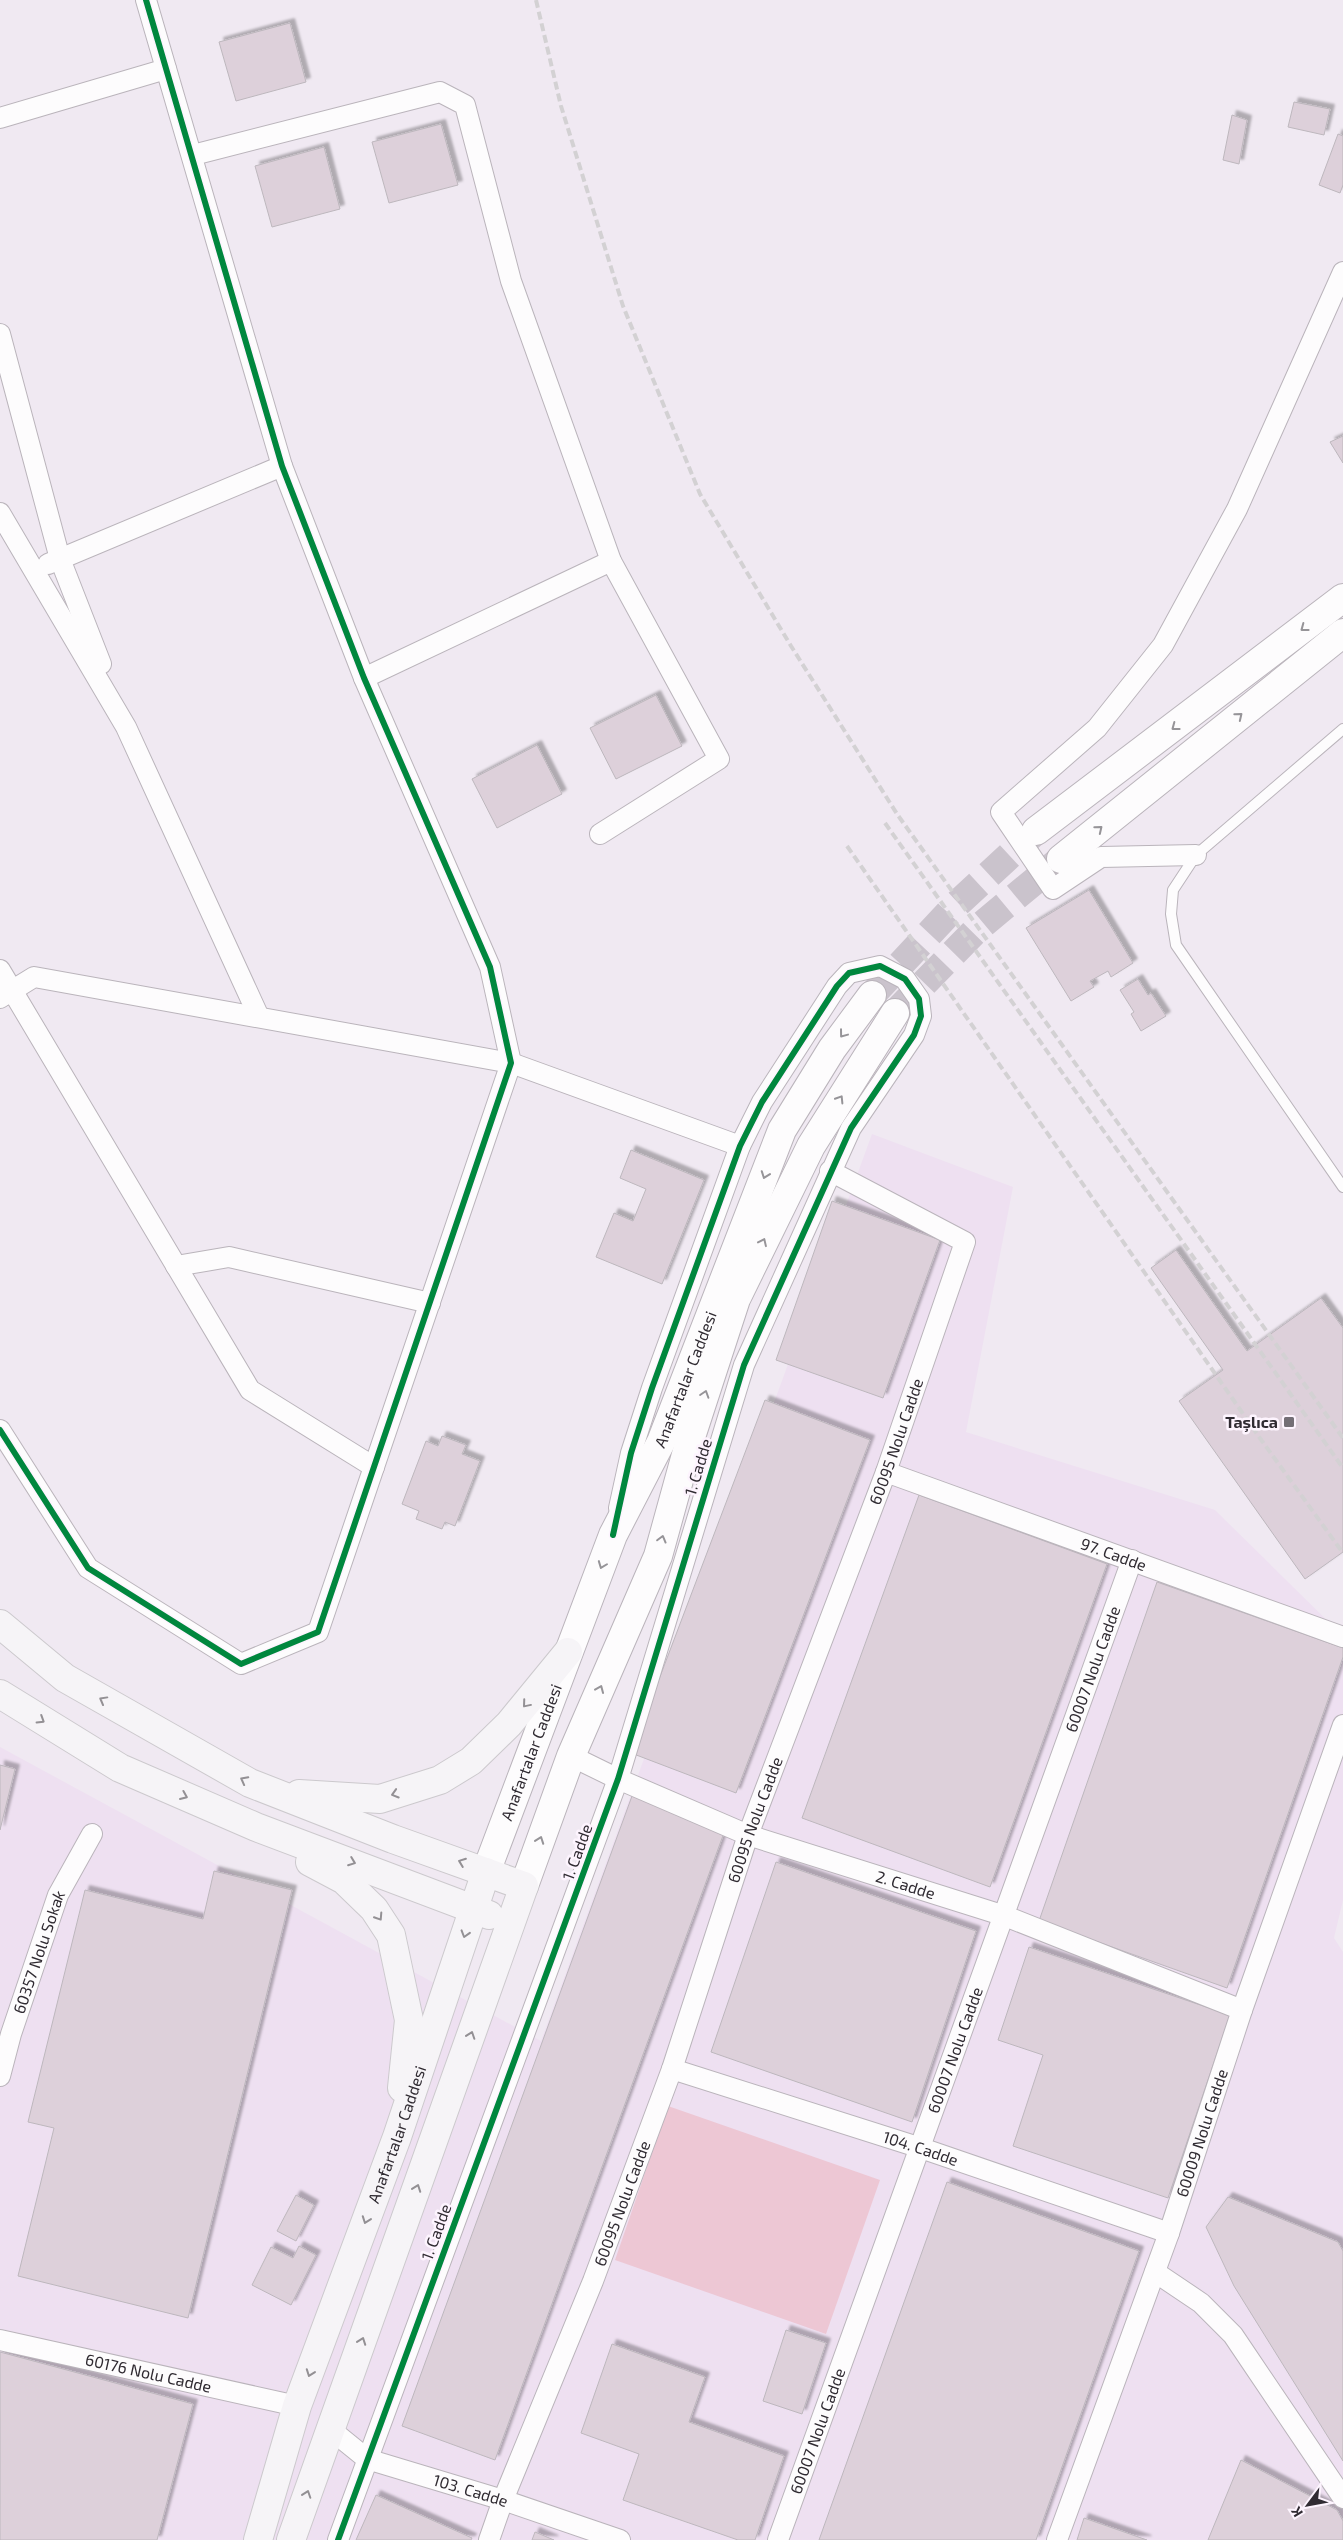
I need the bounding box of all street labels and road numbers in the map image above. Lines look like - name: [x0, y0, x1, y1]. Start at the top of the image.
- street label: Anafartalar Caddesi: [650, 1308, 720, 1451]
- street label: 60095 Nolu Cadde: [865, 1376, 927, 1507]
- street label: 1. Cadde: [680, 1436, 715, 1498]
- street label: 97. Cadde: [1078, 1533, 1149, 1574]
- street label: 60007 Nolu Cadde: [1061, 1603, 1124, 1734]
- street label: Anafartalar Caddesi: [496, 1681, 565, 1823]
- street label: 60095 Nolu Cadde: [723, 1754, 786, 1885]
- street label: 1. Cadde: [558, 1821, 595, 1883]
- street label: 2. Cadde: [874, 1866, 938, 1902]
- street label: 60357 Nolu Sokak: [9, 1886, 68, 2016]
- street label: 60007 Nolu Cadde: [923, 1984, 986, 2115]
- street label: Anafartalar Caddesi: [363, 2063, 429, 2206]
- street label: 60009 Nolu Cadde: [1171, 2066, 1231, 2199]
- street label: 104. Cadde: [881, 2127, 961, 2169]
- street label: 60095 Nolu Cadde: [589, 2138, 653, 2269]
- street label: 1. Cadde: [417, 2201, 454, 2263]
- street label: 60176 Nolu Cadde: [84, 2349, 213, 2396]
- street label: 60007 Nolu Cadde: [785, 2365, 848, 2496]
- street label: 103. Cadde: [431, 2470, 511, 2510]

